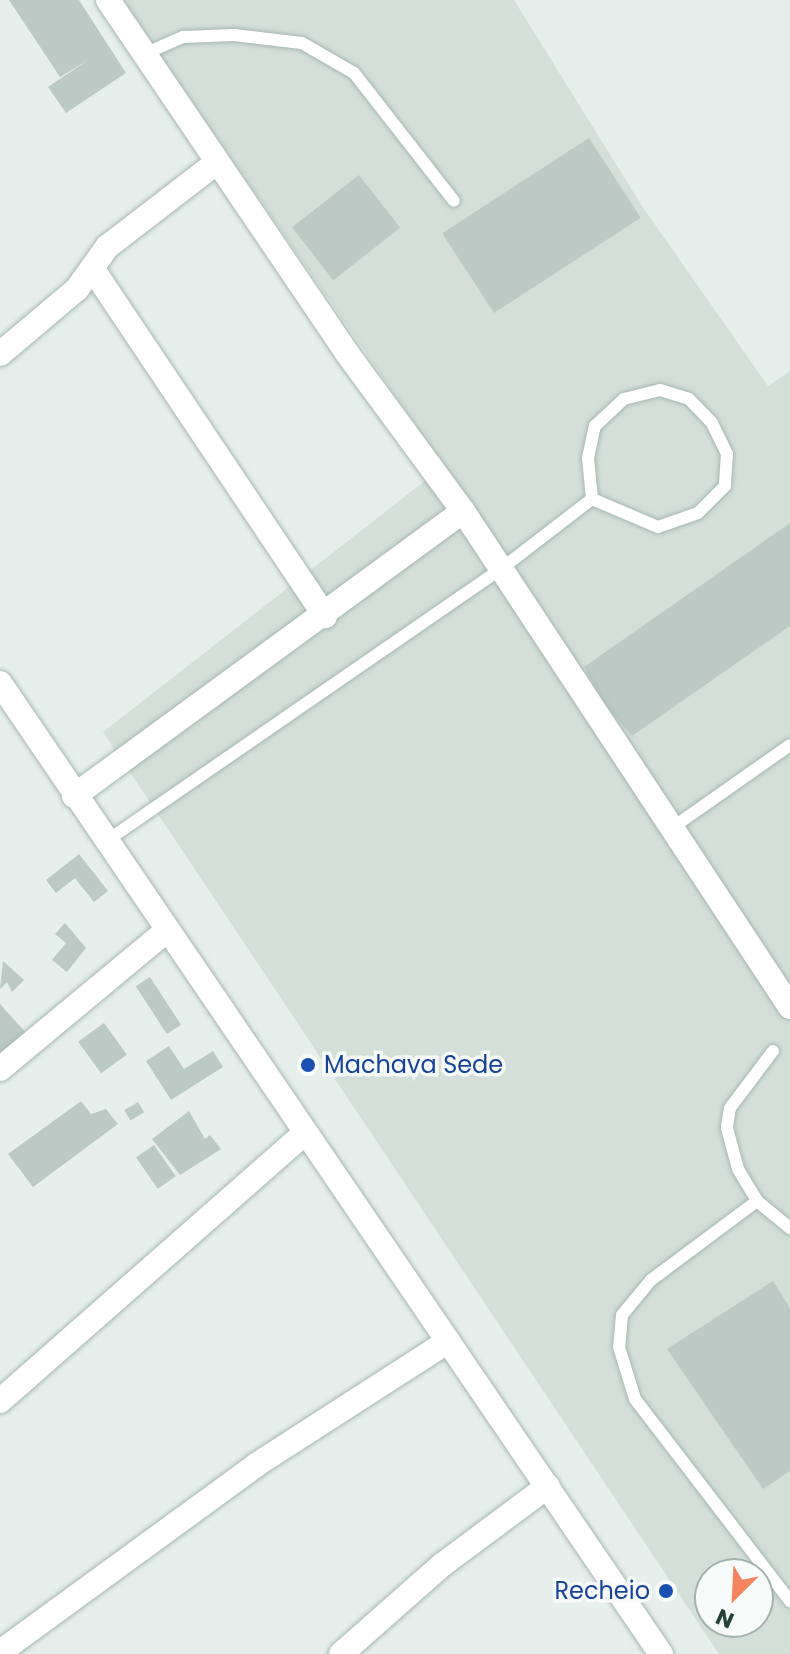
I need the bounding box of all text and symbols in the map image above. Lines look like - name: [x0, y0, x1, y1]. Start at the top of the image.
- place label: Machava Sede: [324, 1051, 503, 1079]
- marker: Machava Sede: [299, 1056, 317, 1074]
- north arrow: [694, 1558, 774, 1638]
- place label: Recheio: [554, 1577, 650, 1605]
- marker: Recheio: [657, 1582, 675, 1600]
- text: N: [711, 1601, 739, 1636]

